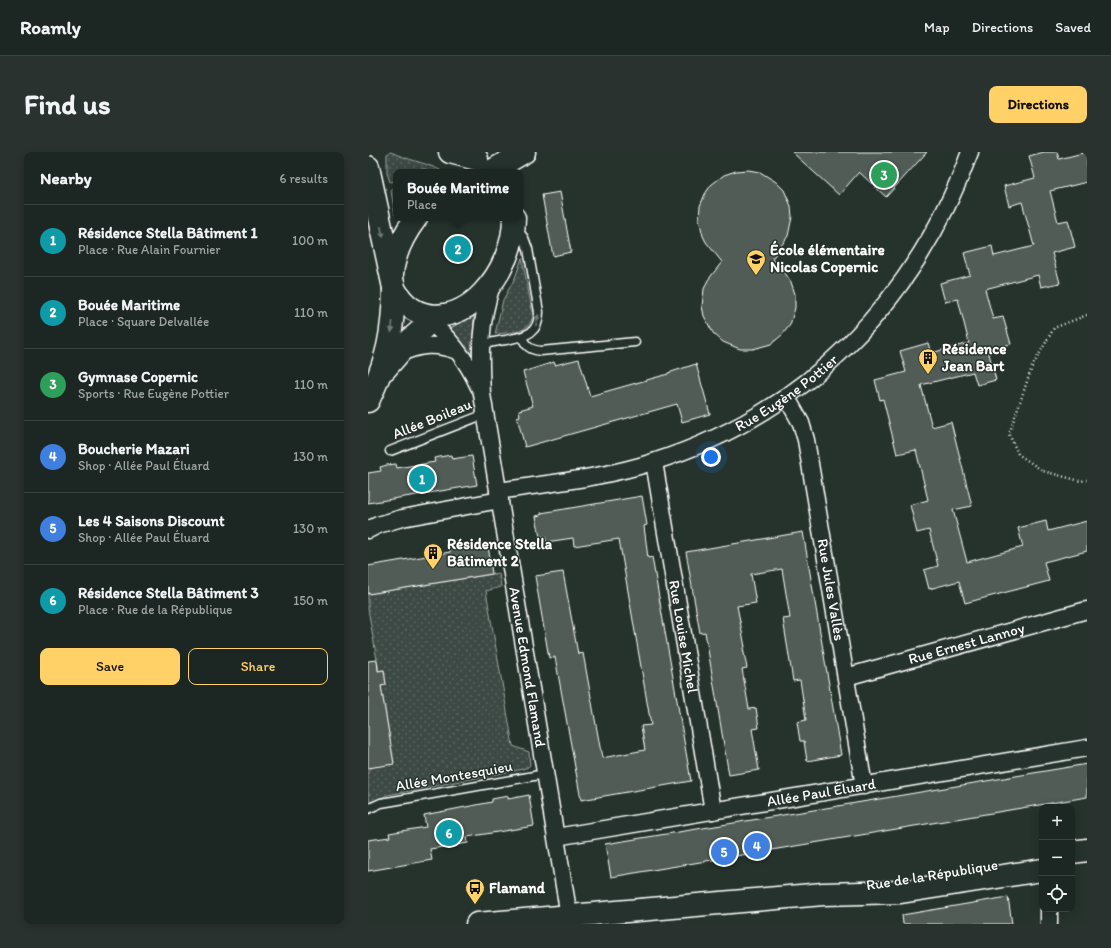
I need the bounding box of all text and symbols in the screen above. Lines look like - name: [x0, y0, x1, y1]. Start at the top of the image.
- text: Roamly: [20, 16, 81, 39]
- text: Map: [924, 19, 950, 36]
- text: Directions: [972, 19, 1033, 36]
- text: Saved: [1055, 19, 1091, 36]
- button: Directions: [989, 86, 1087, 123]
- text: Find us: [24, 87, 111, 121]
- pin: 3: [871, 160, 897, 190]
- text: Nearby: [40, 168, 92, 188]
- popup: [393, 169, 523, 221]
- text: 6 results: [280, 171, 328, 186]
- text: Bouée Maritime: [407, 179, 509, 197]
- text: Place: [407, 197, 437, 212]
- text: Résidence Stella Bâtiment 1: [78, 224, 258, 242]
- one-way arrow: [379, 226, 385, 238]
- text: 1: [50, 233, 56, 248]
- text: 100 m: [292, 233, 328, 248]
- pin: 2: [445, 234, 471, 264]
- place label: École élémentaire Nicolas Copernic: [770, 240, 885, 277]
- text: Place · Rue Alain Fournier: [78, 242, 220, 257]
- school or university icon: École élémentaire Nicolas Copernic: [745, 248, 767, 276]
- text: Bouée Maritime: [78, 296, 180, 314]
- text: 2: [50, 305, 56, 320]
- text: 110 m: [294, 305, 328, 320]
- one-way arrow: [535, 313, 541, 326]
- text: Place · Square Delvallée: [78, 314, 209, 329]
- one-way arrow: [389, 321, 396, 333]
- place label: Résidence Jean Bart: [941, 340, 1007, 375]
- building icon: Résidence Jean Bart: [917, 347, 939, 375]
- street label: Rue Eugène Pottier: [732, 351, 841, 435]
- text: Gymnase Copernic: [78, 368, 198, 386]
- text: 3: [49, 377, 57, 392]
- text: 110 m: [294, 377, 328, 392]
- text: Sports · Rue Eugène Pottier: [78, 386, 229, 401]
- street label: Allée Boileau: [390, 395, 475, 443]
- text: Boucherie Mazari: [78, 440, 190, 458]
- your location: [701, 447, 721, 467]
- text: 4: [49, 449, 57, 464]
- text: 130 m: [293, 449, 328, 464]
- text: Shop · Allée Paul Éluard: [78, 458, 210, 473]
- pin: 1: [409, 464, 435, 494]
- text: Les 4 Saisons Discount: [78, 512, 225, 530]
- text: 5: [50, 521, 56, 536]
- text: 130 m: [293, 521, 328, 536]
- text: Shop · Allée Paul Éluard: [78, 530, 210, 545]
- place label: Résidence Stella Bâtiment 2: [447, 535, 553, 570]
- street label: Rue Jules Vallès: [814, 537, 849, 642]
- building icon: Résidence Stella Bâtiment 2: [422, 542, 444, 570]
- street label: Rue Louise Michel: [665, 579, 702, 695]
- text: Résidence Stella Bâtiment 3: [78, 584, 259, 602]
- street label: Avenue Edmond Flamand: [505, 585, 550, 749]
- text: 6: [50, 593, 56, 608]
- text: 150 m: [293, 593, 328, 608]
- text: Place · Rue de la République: [78, 602, 233, 617]
- street label: Rue Ernest Lannoy: [906, 619, 1027, 668]
- button: Save: [40, 648, 180, 685]
- button: Share: [188, 648, 328, 685]
- street label: Allée Montesquieu: [394, 757, 514, 795]
- street label: Allée Paul Éluard: [765, 774, 878, 811]
- map controls: [1039, 804, 1075, 912]
- button: +: [1039, 804, 1075, 840]
- pin: 6: [436, 818, 462, 848]
- pin: 4: [744, 831, 770, 861]
- pin: 5: [711, 837, 737, 867]
- button: −: [1039, 840, 1075, 876]
- street label: Rue de la République: [865, 856, 999, 894]
- button: locate: [1039, 876, 1075, 912]
- bus stop icon: Flamand: [464, 877, 486, 905]
- place label: Flamand: [489, 879, 546, 897]

